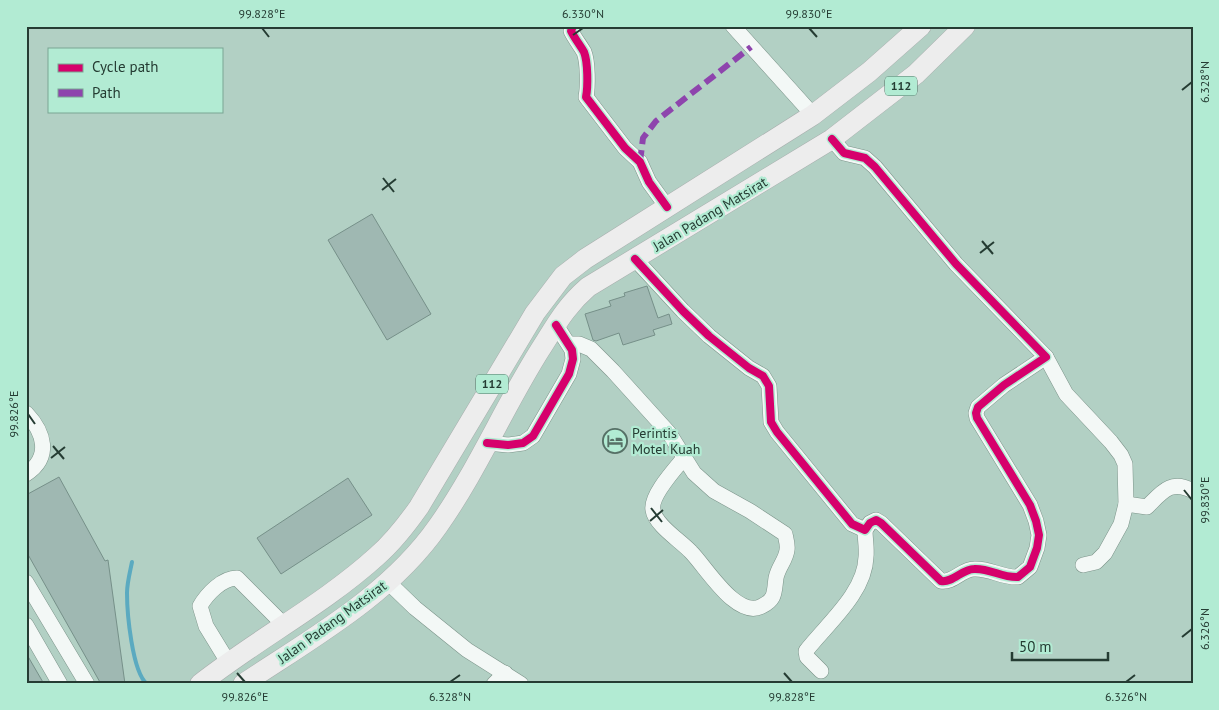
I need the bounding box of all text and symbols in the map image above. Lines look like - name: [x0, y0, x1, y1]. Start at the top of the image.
- text: 99.828°E: [239, 6, 285, 21]
- text: 6.330°N: [562, 6, 604, 21]
- text: 99.830°E: [786, 6, 832, 21]
- legend: [48, 48, 222, 112]
- text: Cycle path: [92, 57, 158, 76]
- text: 6.328°N: [1197, 61, 1212, 103]
- road number: 112: [885, 76, 917, 95]
- text: Path: [92, 83, 121, 102]
- street label: Jalan Padang Matsirat: [649, 173, 771, 256]
- road number: 112: [476, 374, 508, 394]
- text: 99.826°E: [6, 391, 21, 437]
- place label: Perintis Motel Kuah: [632, 424, 700, 458]
- hotel icon: Perintis Motel Kuah: [602, 428, 628, 454]
- text: 99.830°E: [1197, 477, 1212, 523]
- street label: Jalan Padang Matsirat: [273, 576, 390, 668]
- text: 6.326°N: [1197, 608, 1212, 650]
- scale bar: [1012, 630, 1108, 662]
- text: 50 m: [1019, 637, 1052, 656]
- text: 99.826°E: [222, 689, 268, 704]
- text: 6.328°N: [429, 689, 471, 704]
- text: 99.828°E: [769, 689, 815, 704]
- text: 6.326°N: [1105, 689, 1147, 704]

